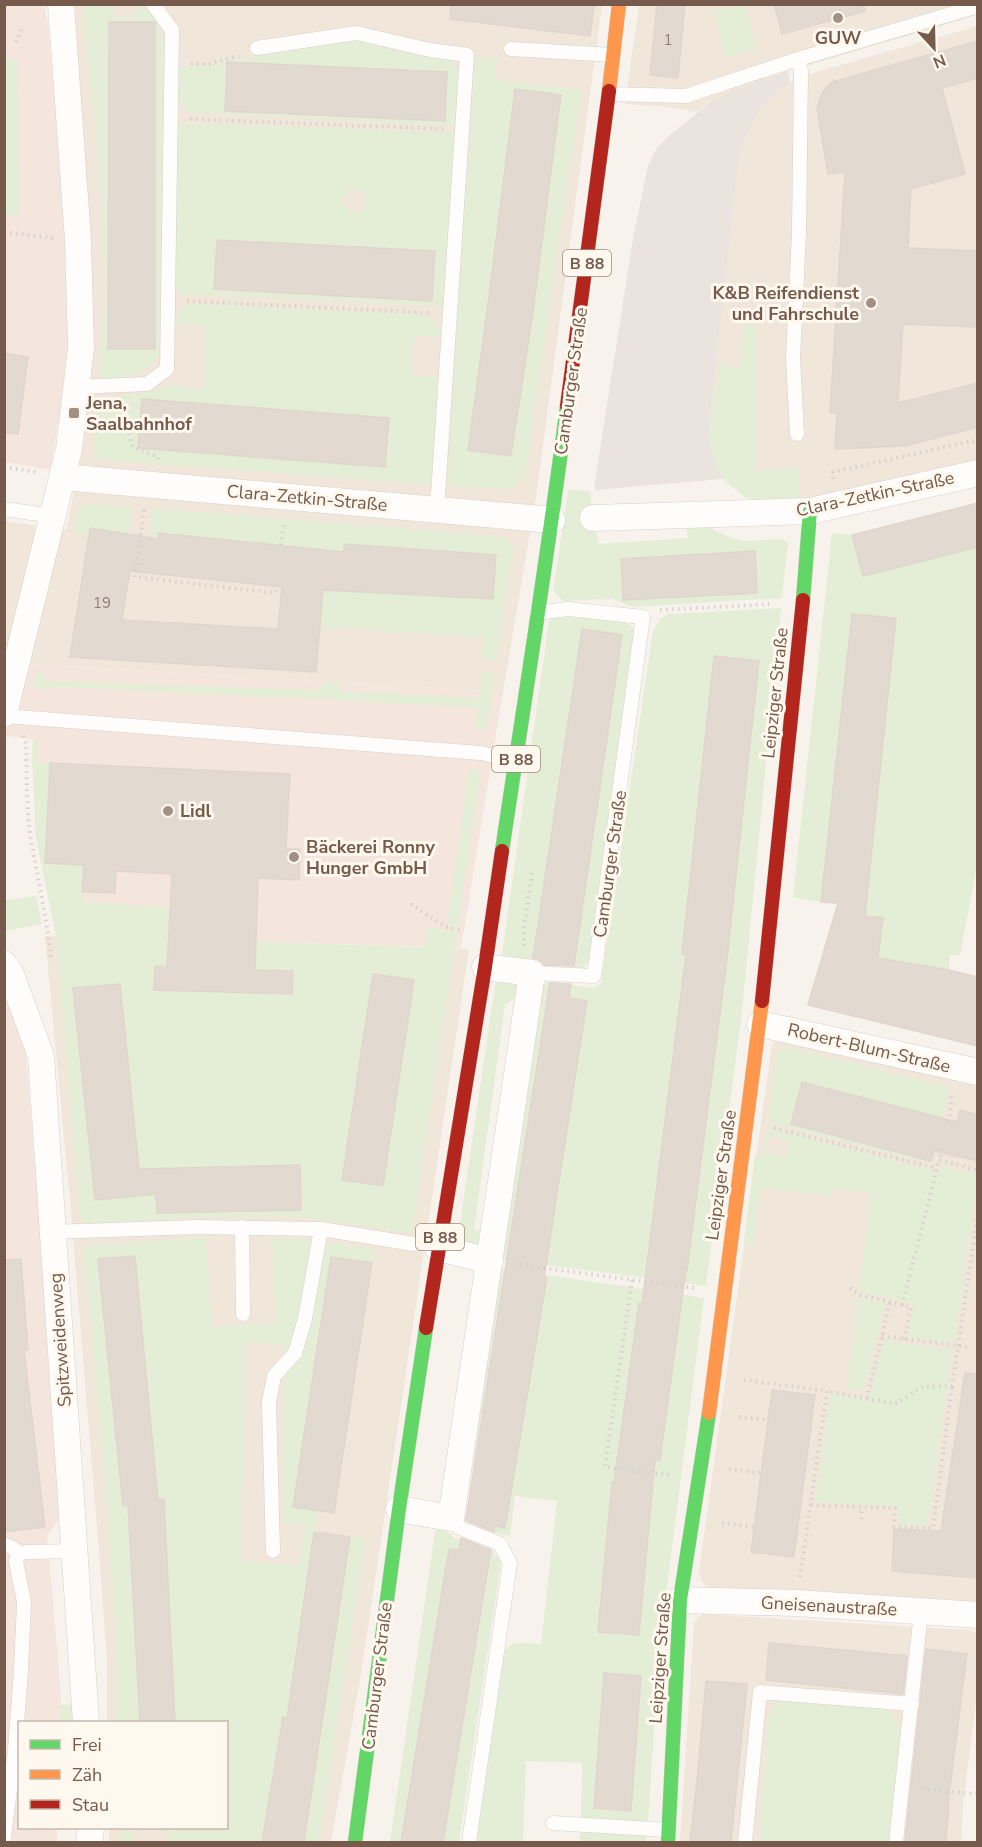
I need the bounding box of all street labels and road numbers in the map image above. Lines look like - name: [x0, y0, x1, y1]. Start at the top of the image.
- road number: B 88: [563, 250, 611, 276]
- street label: Camburger Straße: [549, 306, 593, 456]
- street label: Clara-Zetkin-Straße: [794, 465, 956, 523]
- street label: Clara-Zetkin-Straße: [226, 479, 388, 517]
- street label: Leipziger Straße: [756, 626, 794, 760]
- road number: B 88: [492, 746, 540, 772]
- street label: Camburger Straße: [588, 789, 632, 939]
- street label: Robert-Blum-Straße: [785, 1018, 953, 1078]
- street label: Leipziger Straße: [700, 1108, 742, 1242]
- road number: B 88: [416, 1224, 464, 1250]
- street label: Spitzweidenweg: [43, 1272, 77, 1408]
- street label: Gneisenaustraße: [760, 1590, 898, 1622]
- street label: Leipziger Straße: [643, 1592, 677, 1724]
- street label: Camburger Straße: [356, 1601, 398, 1751]

